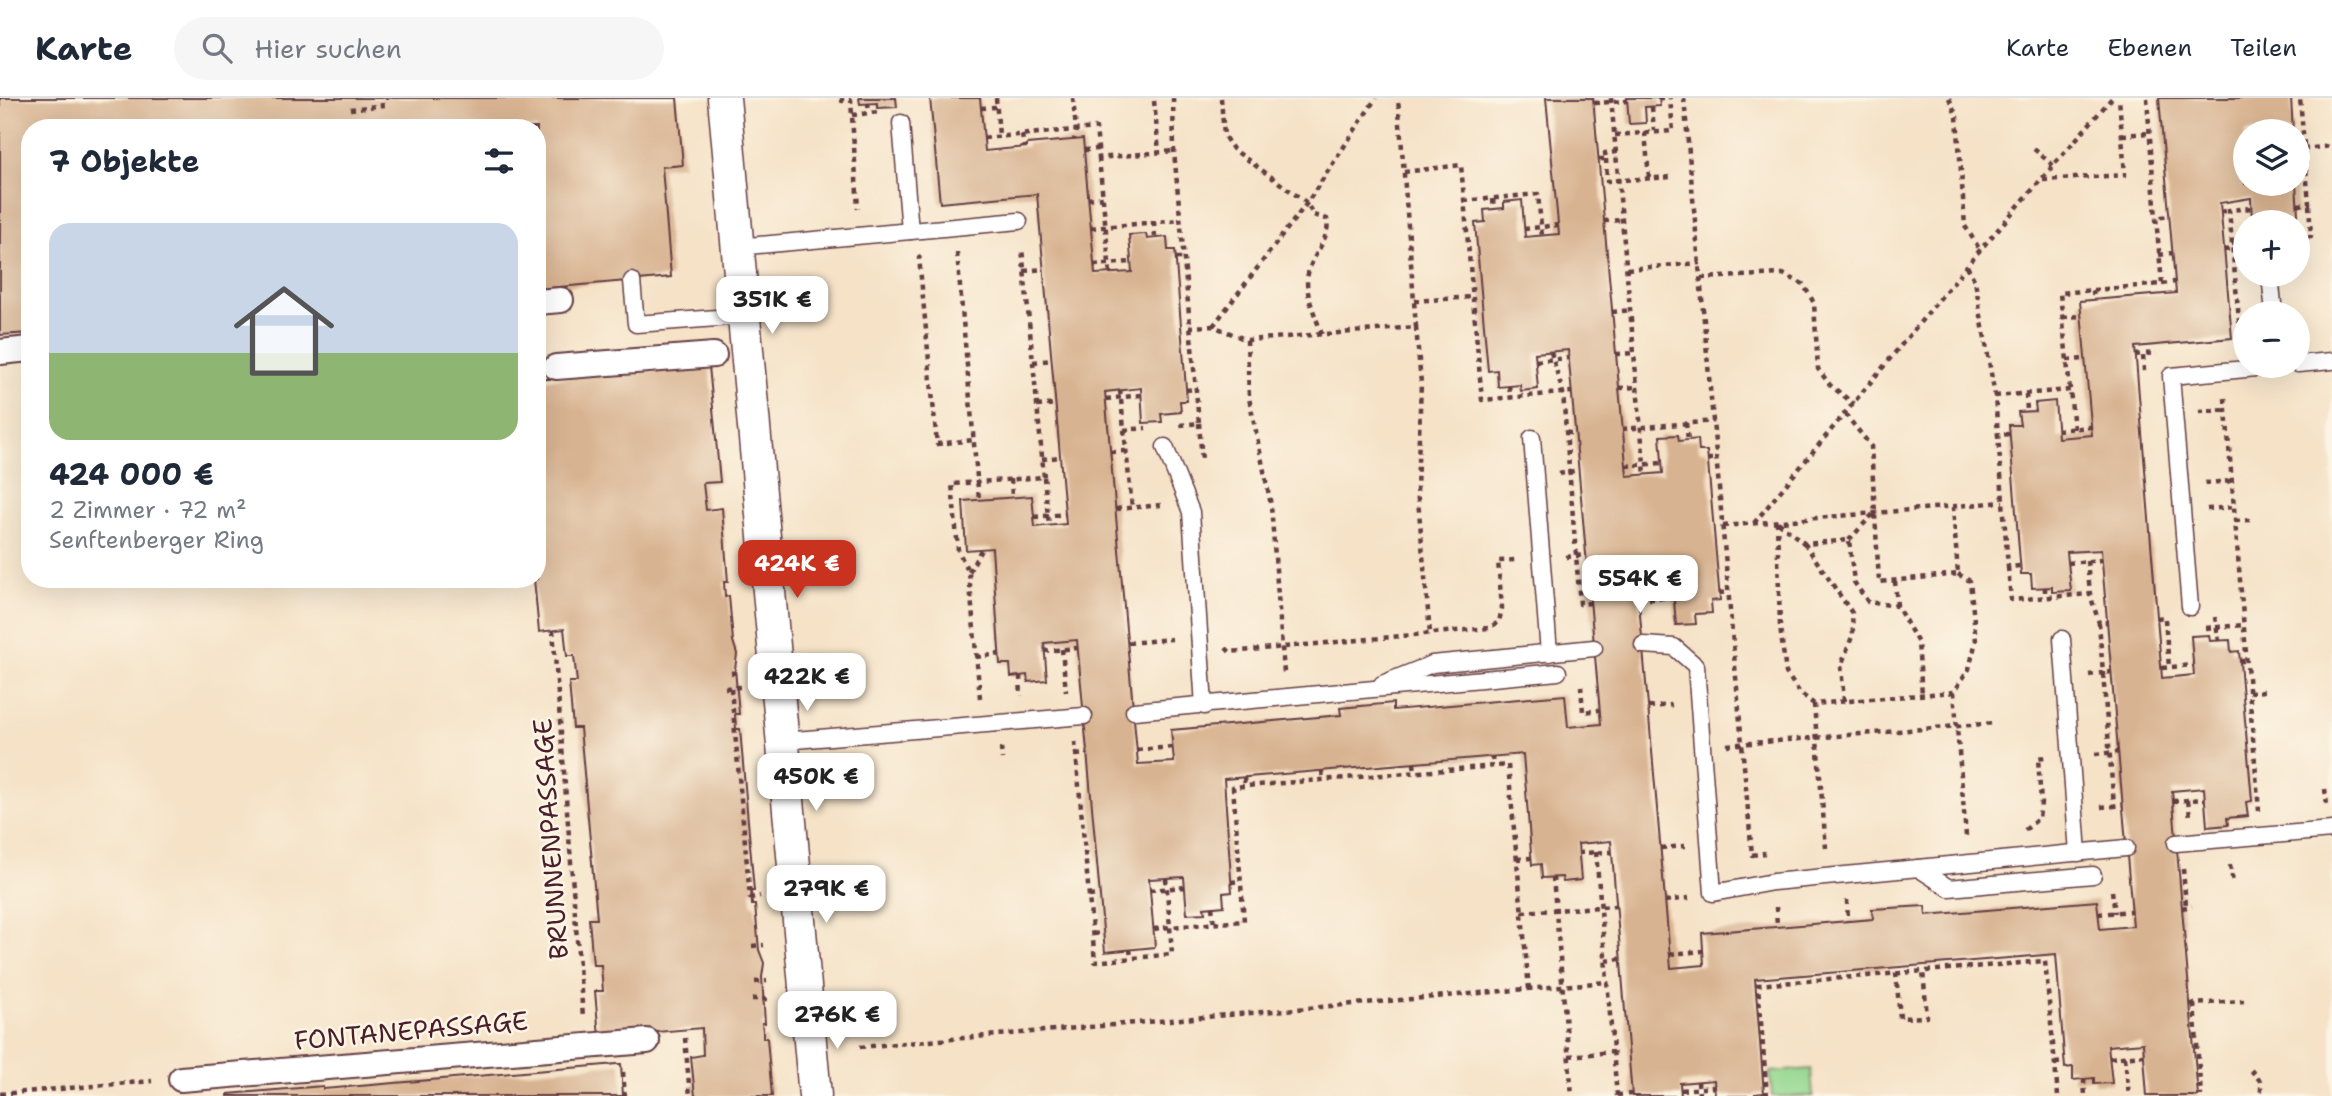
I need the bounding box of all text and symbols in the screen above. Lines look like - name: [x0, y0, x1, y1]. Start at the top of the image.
- search box: [174, 17, 664, 80]
- text: Karte: [35, 26, 132, 71]
- icon: search: [198, 29, 236, 67]
- text: Hier suchen: [254, 31, 402, 66]
- text: Karte: [2006, 32, 2069, 64]
- text: Ebenen: [2107, 32, 2192, 64]
- text: Teilen: [2230, 32, 2297, 64]
- map controls: [2233, 119, 2310, 378]
- button: layers: [2233, 119, 2310, 196]
- text: 7 Objekte: [49, 141, 199, 182]
- icon: filters: [480, 142, 518, 180]
- button: +: [2233, 210, 2310, 287]
- icon: home: [221, 268, 347, 394]
- pin: 351K €: [715, 276, 829, 336]
- text: 351K €: [732, 284, 812, 314]
- button: −: [2233, 301, 2310, 378]
- text: 424 000 €: [49, 454, 214, 495]
- text: 2 Zimmer · 72 m²: [49, 495, 247, 525]
- text: Senftenberger Ring: [49, 525, 264, 555]
- pin: 424K €: [740, 540, 854, 600]
- text: 424K €: [754, 548, 840, 578]
- pin: 554K €: [1583, 556, 1697, 615]
- text: 554K €: [1598, 563, 1682, 593]
- pin: 422K €: [750, 654, 864, 713]
- text: 422K €: [764, 661, 850, 691]
- street label: BRUNNENPASSAGE: [524, 717, 576, 961]
- pin: 450K €: [759, 754, 873, 813]
- text: 450K €: [773, 761, 859, 791]
- pin: 279K €: [769, 866, 883, 925]
- text: 279K €: [783, 873, 869, 903]
- pin: 276K €: [780, 992, 894, 1051]
- text: 276K €: [794, 999, 880, 1029]
- street label: FONTANEPASSAGE: [293, 1002, 529, 1058]

